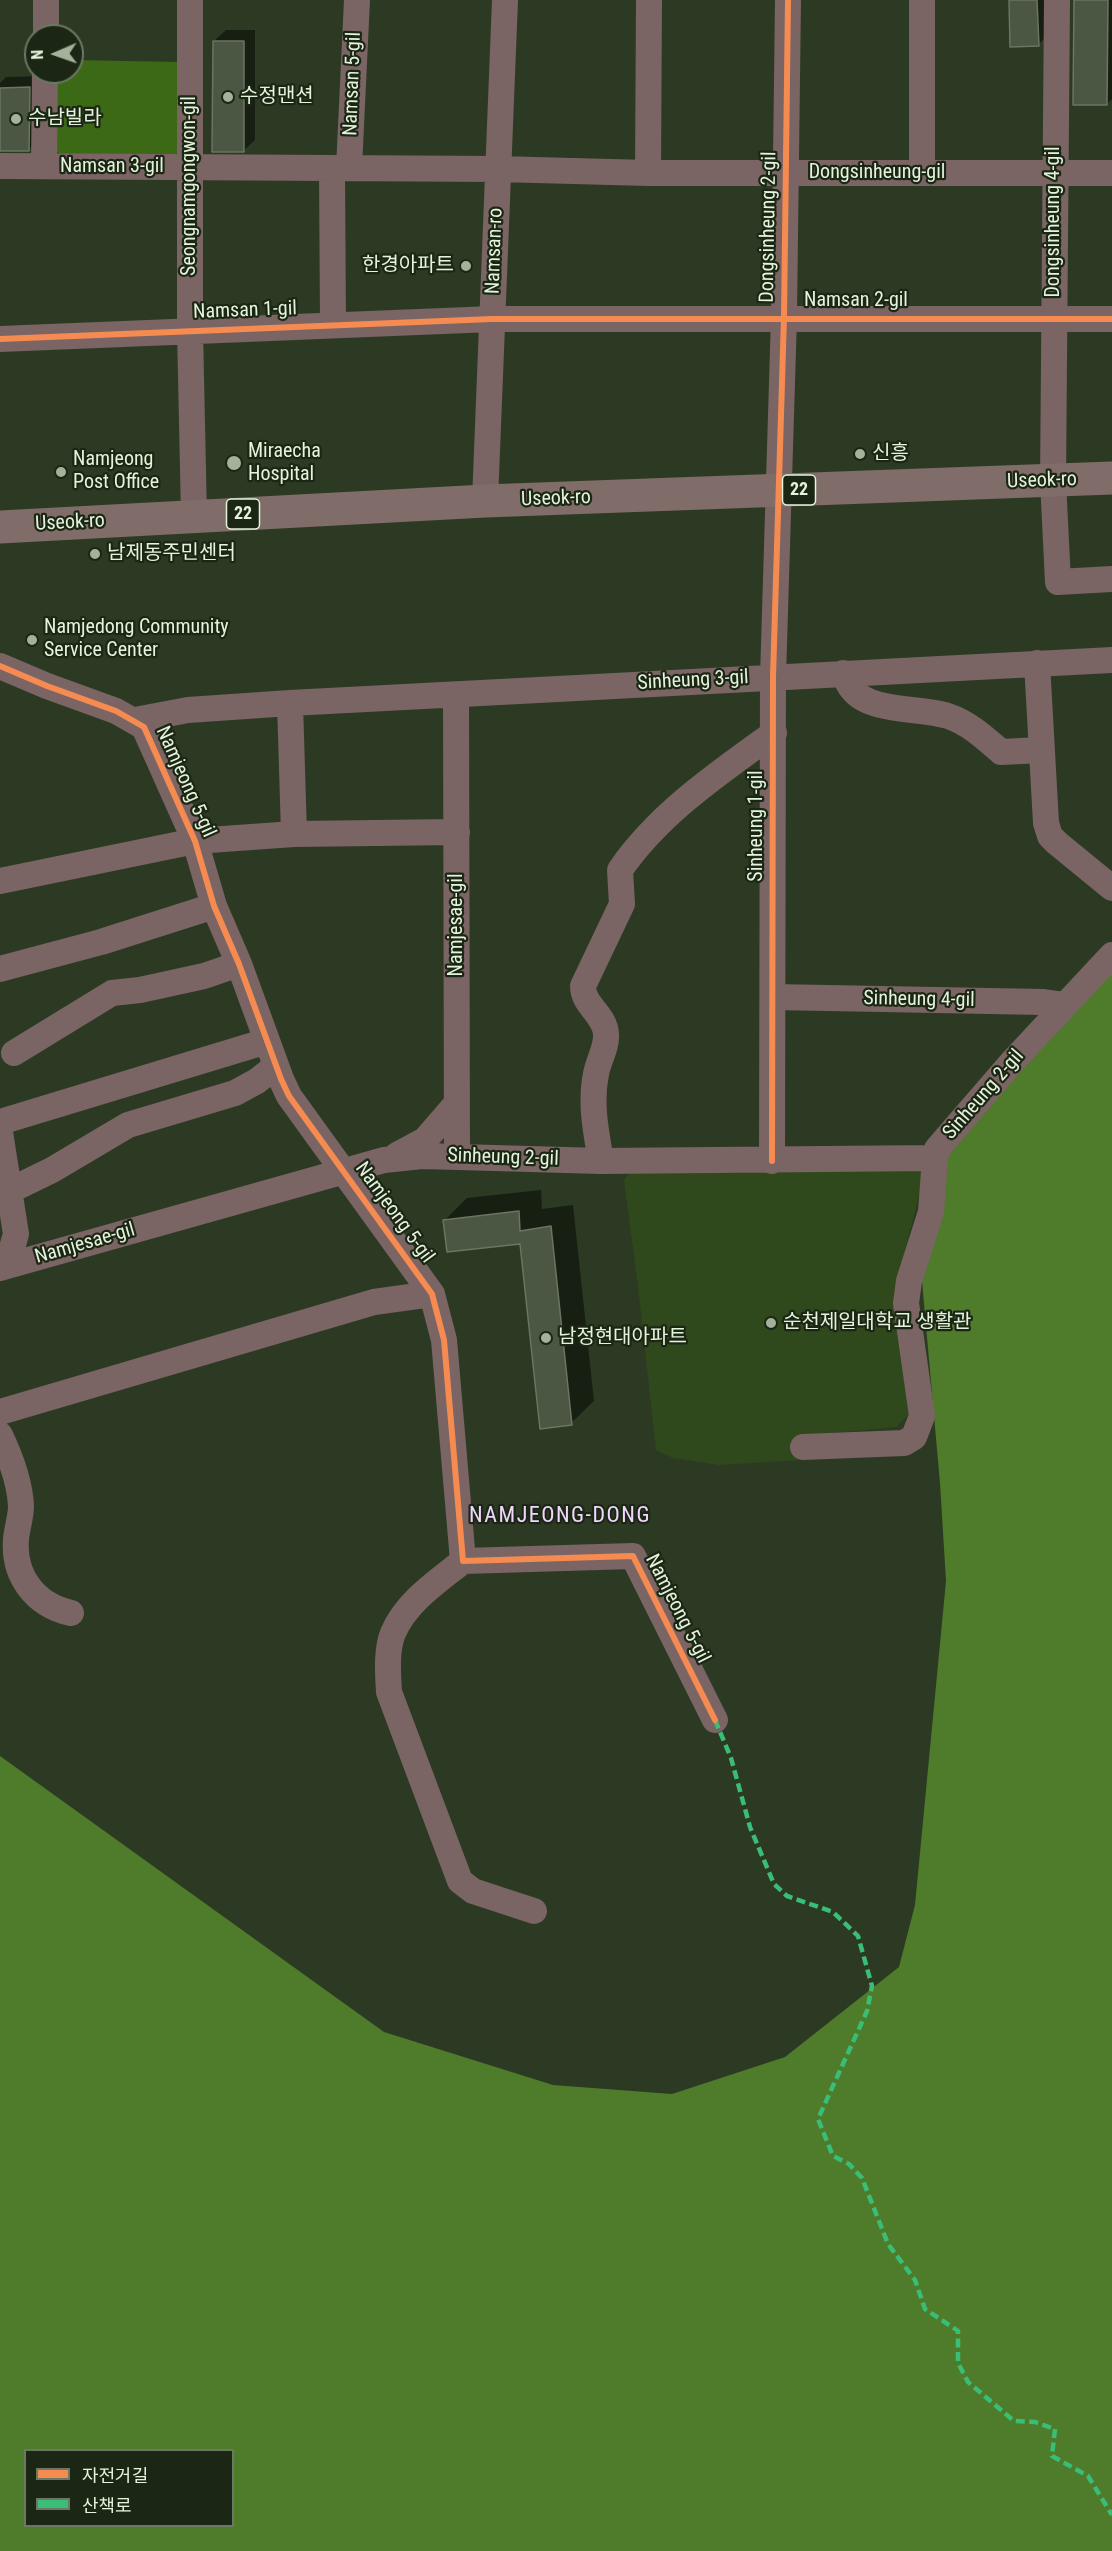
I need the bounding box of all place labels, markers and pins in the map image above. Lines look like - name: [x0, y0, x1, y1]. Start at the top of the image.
- place label: 수정맨션: [240, 85, 314, 109]
- marker: 수정맨션: [221, 90, 235, 104]
- place label: 수남빌라: [28, 107, 102, 131]
- marker: 수남빌라: [9, 112, 23, 126]
- place label: 한경아파트: [362, 254, 454, 278]
- marker: 한경아파트: [459, 259, 473, 273]
- place label: Miraecha Hospital: [248, 440, 321, 487]
- place label: 신흥: [872, 442, 909, 466]
- marker: 신흥: [853, 447, 867, 461]
- place label: Namjeong Post Office: [73, 448, 159, 495]
- marker: Miraecha Hospital: [225, 454, 243, 472]
- marker: Namjeong Post Office: [54, 465, 68, 479]
- place label: 남제동주민센터: [107, 542, 236, 566]
- marker: 남제동주민센터: [88, 547, 102, 561]
- place label: Namjedong Community Service Center: [44, 616, 229, 663]
- marker: Namjedong Community Service Center: [25, 633, 39, 647]
- place label: 순천제일대학교 생활관: [783, 1311, 972, 1335]
- marker: 순천제일대학교 생활관: [764, 1316, 778, 1330]
- place label: 남정현대아파트: [558, 1326, 687, 1350]
- marker: 남정현대아파트: [539, 1331, 553, 1345]

